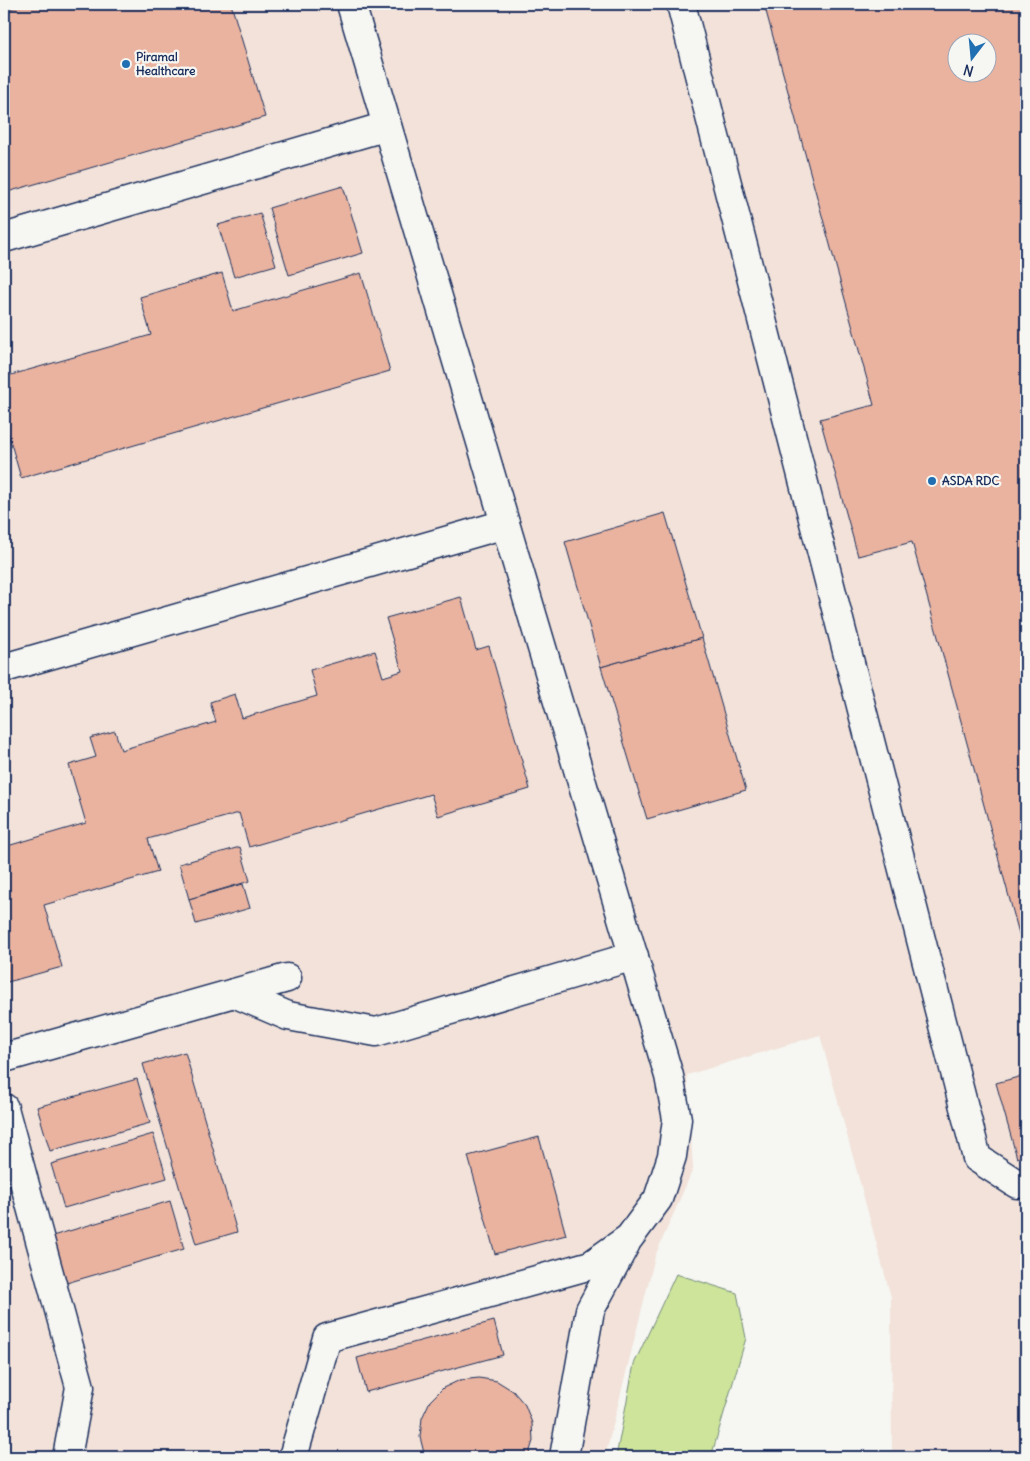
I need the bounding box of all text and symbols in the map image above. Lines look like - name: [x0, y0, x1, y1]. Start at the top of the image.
- north arrow: [948, 32, 998, 82]
- place label: Piramal Healthcare: [136, 49, 196, 78]
- marker: Piramal Healthcare: [120, 58, 132, 70]
- text: N: [961, 61, 976, 80]
- place label: ASDA RDC: [942, 473, 1000, 488]
- marker: ASDA RDC: [926, 475, 938, 487]

